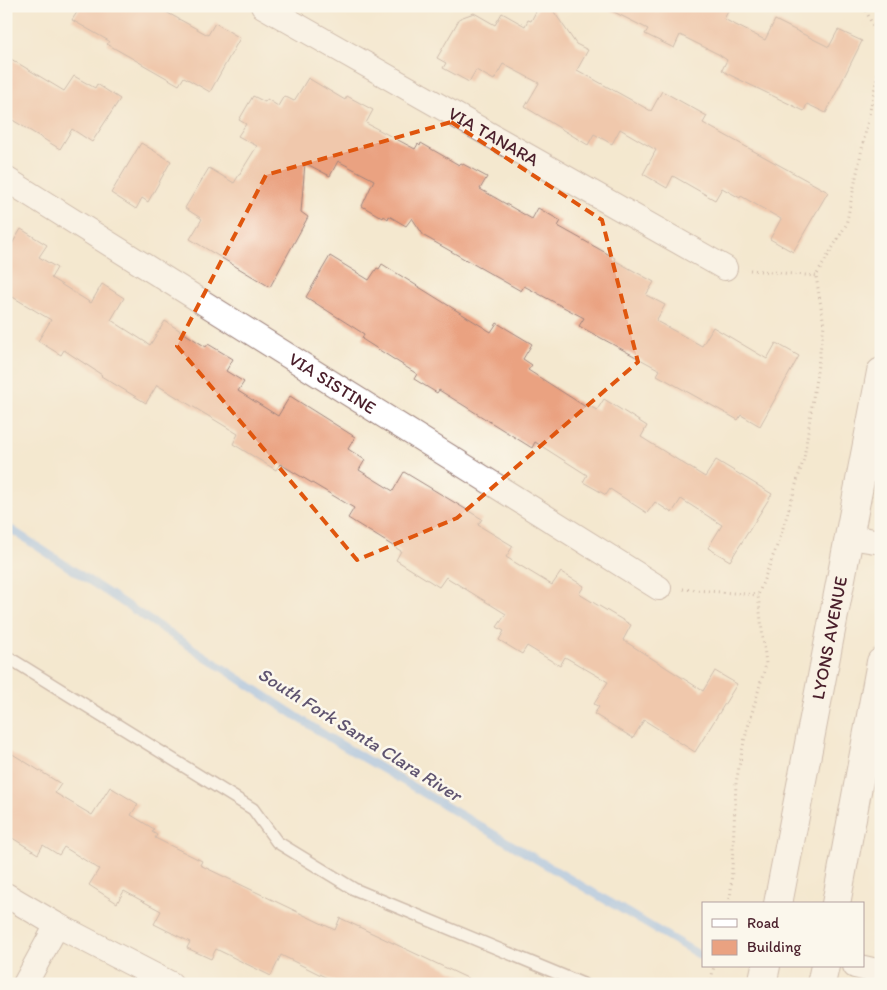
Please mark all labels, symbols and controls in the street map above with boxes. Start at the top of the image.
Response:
street label: VIA TANARA [444,102,543,171]
street label: VIA SISTINE [285,348,380,419]
street label: LYONS AVENUE [807,574,852,701]
water label: South Fork Santa Clara River [254,662,468,808]
legend [702,902,864,968]
text: Road [747,914,780,932]
text: Building [747,938,801,956]

